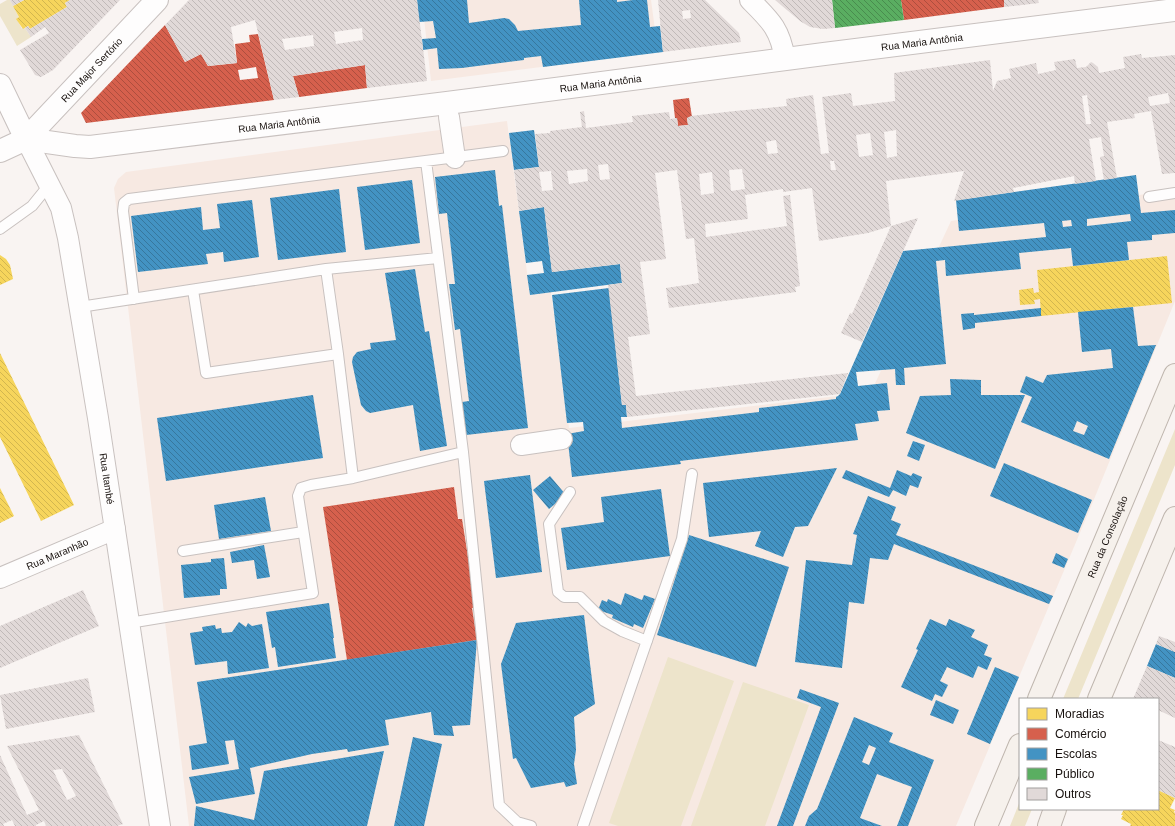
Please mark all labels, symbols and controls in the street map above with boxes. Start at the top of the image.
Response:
street label: Rua Maria Antônia [880,32,964,53]
street label: Rua Major Sertório [59,35,125,104]
street label: Rua Maria Antônia [559,73,643,94]
street label: Rua Maria Antônia [238,114,321,135]
street label: Rua Itambé [97,452,116,506]
street label: Rua da Consolação [1086,494,1130,580]
street label: Rua Maranhão [25,536,90,572]
legend [1019,698,1159,810]
text: Moradias [1055,707,1104,721]
text: Comércio [1055,727,1107,741]
text: Escolas [1055,747,1097,761]
text: Público [1055,767,1095,781]
text: Outros [1055,787,1091,801]

